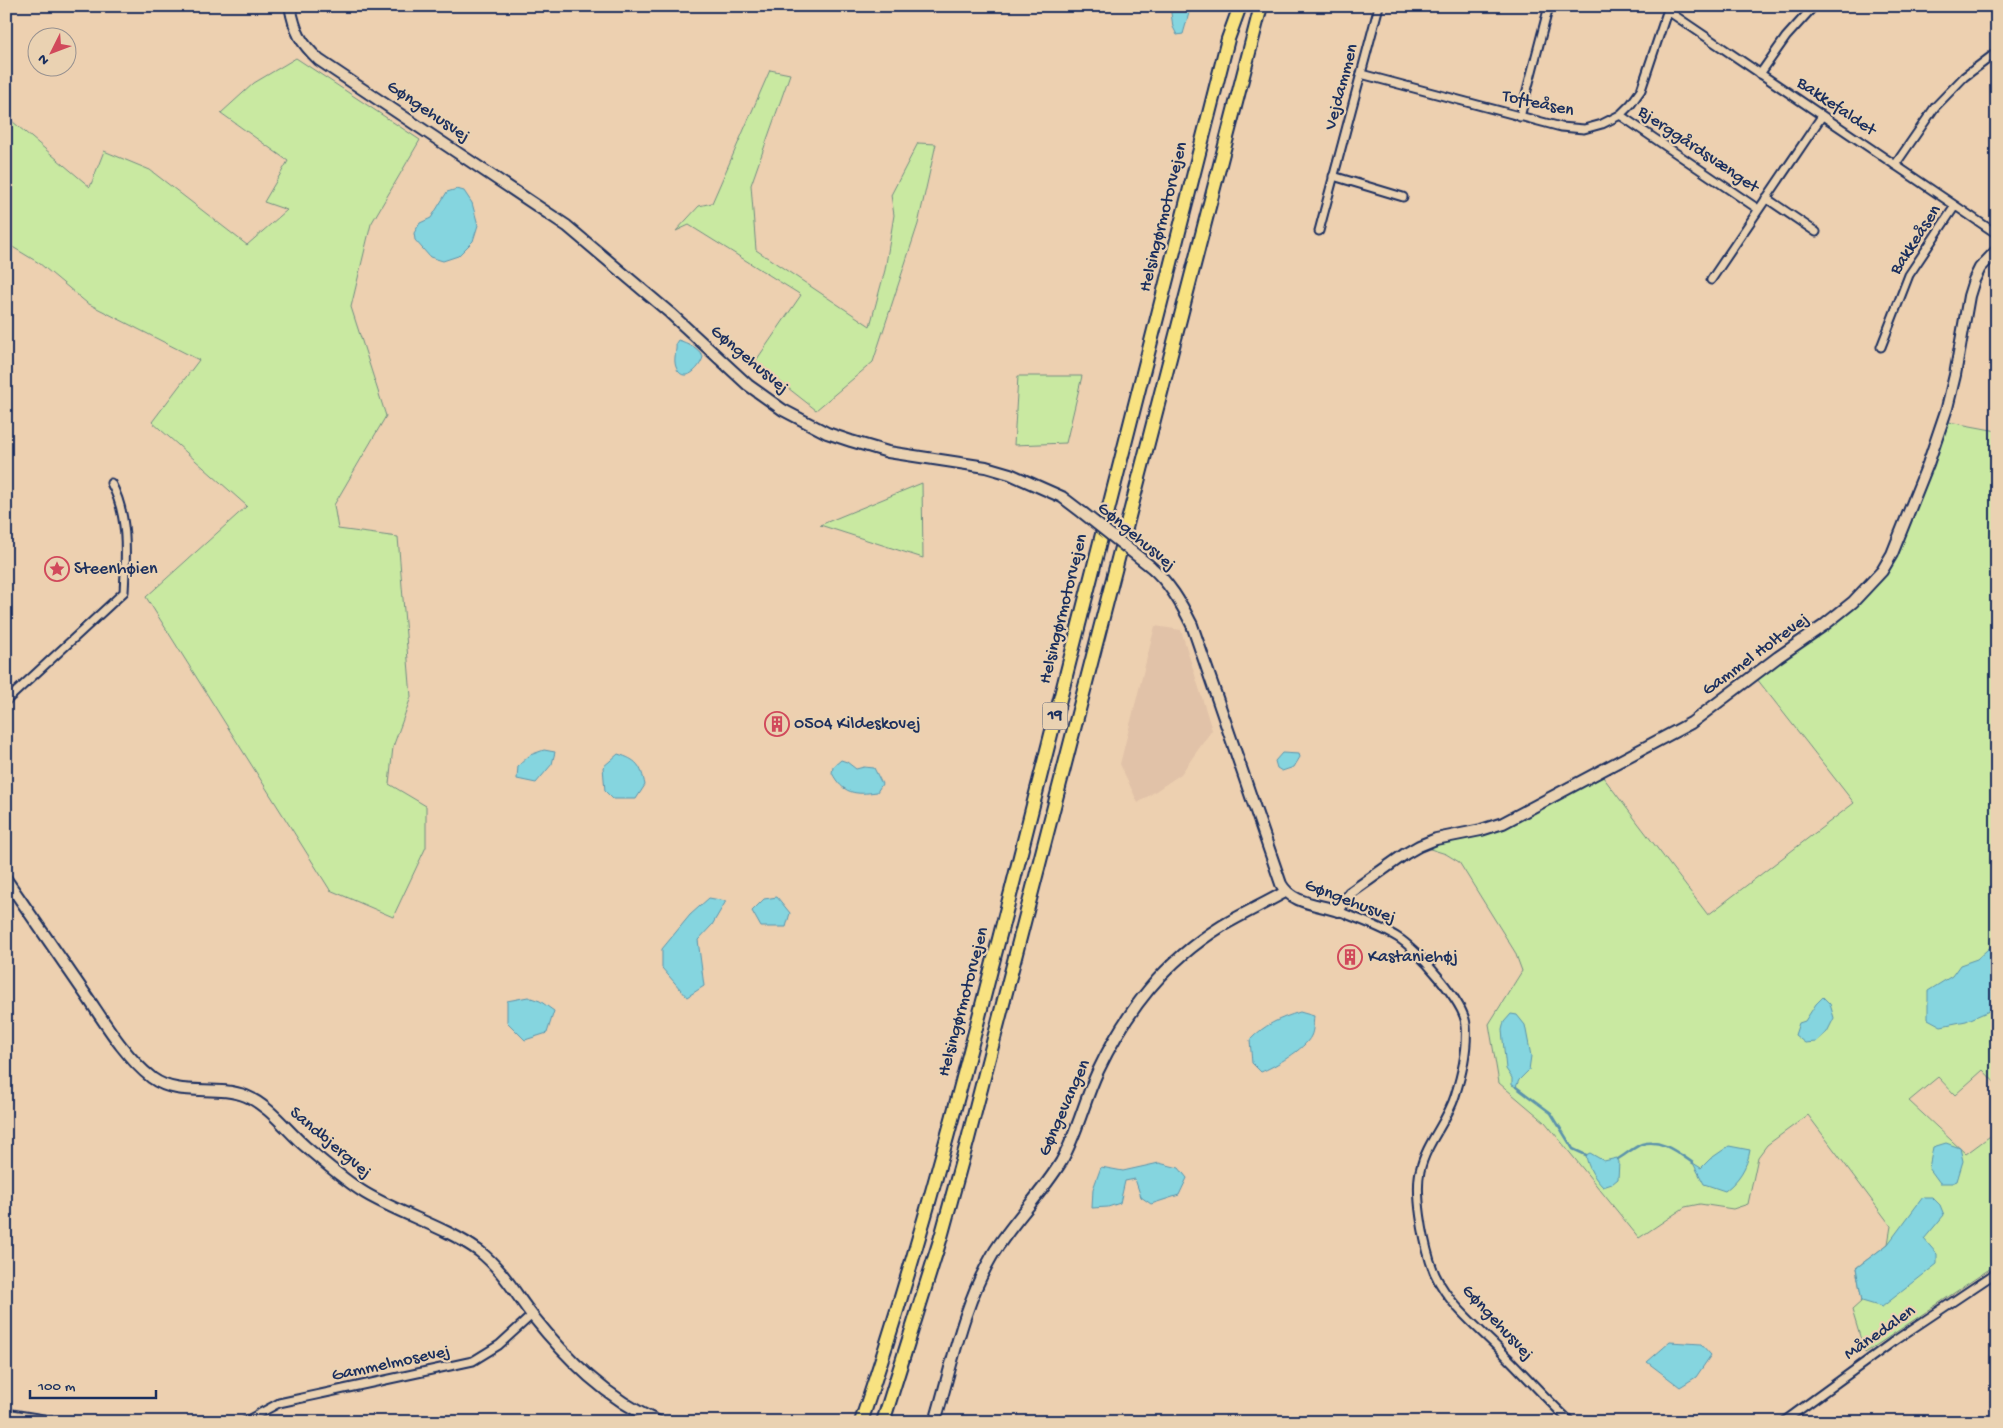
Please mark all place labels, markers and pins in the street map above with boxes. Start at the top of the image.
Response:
place icon: Steenhøien [44,556,70,582]
place label: Steenhøien [74,559,158,580]
building icon: 0504 Kildeskovej [764,711,790,737]
place label: 0504 Kildeskovej [794,714,921,735]
building icon: Kastaniehøj [1337,944,1363,970]
place label: Kastaniehøj [1368,947,1458,968]

